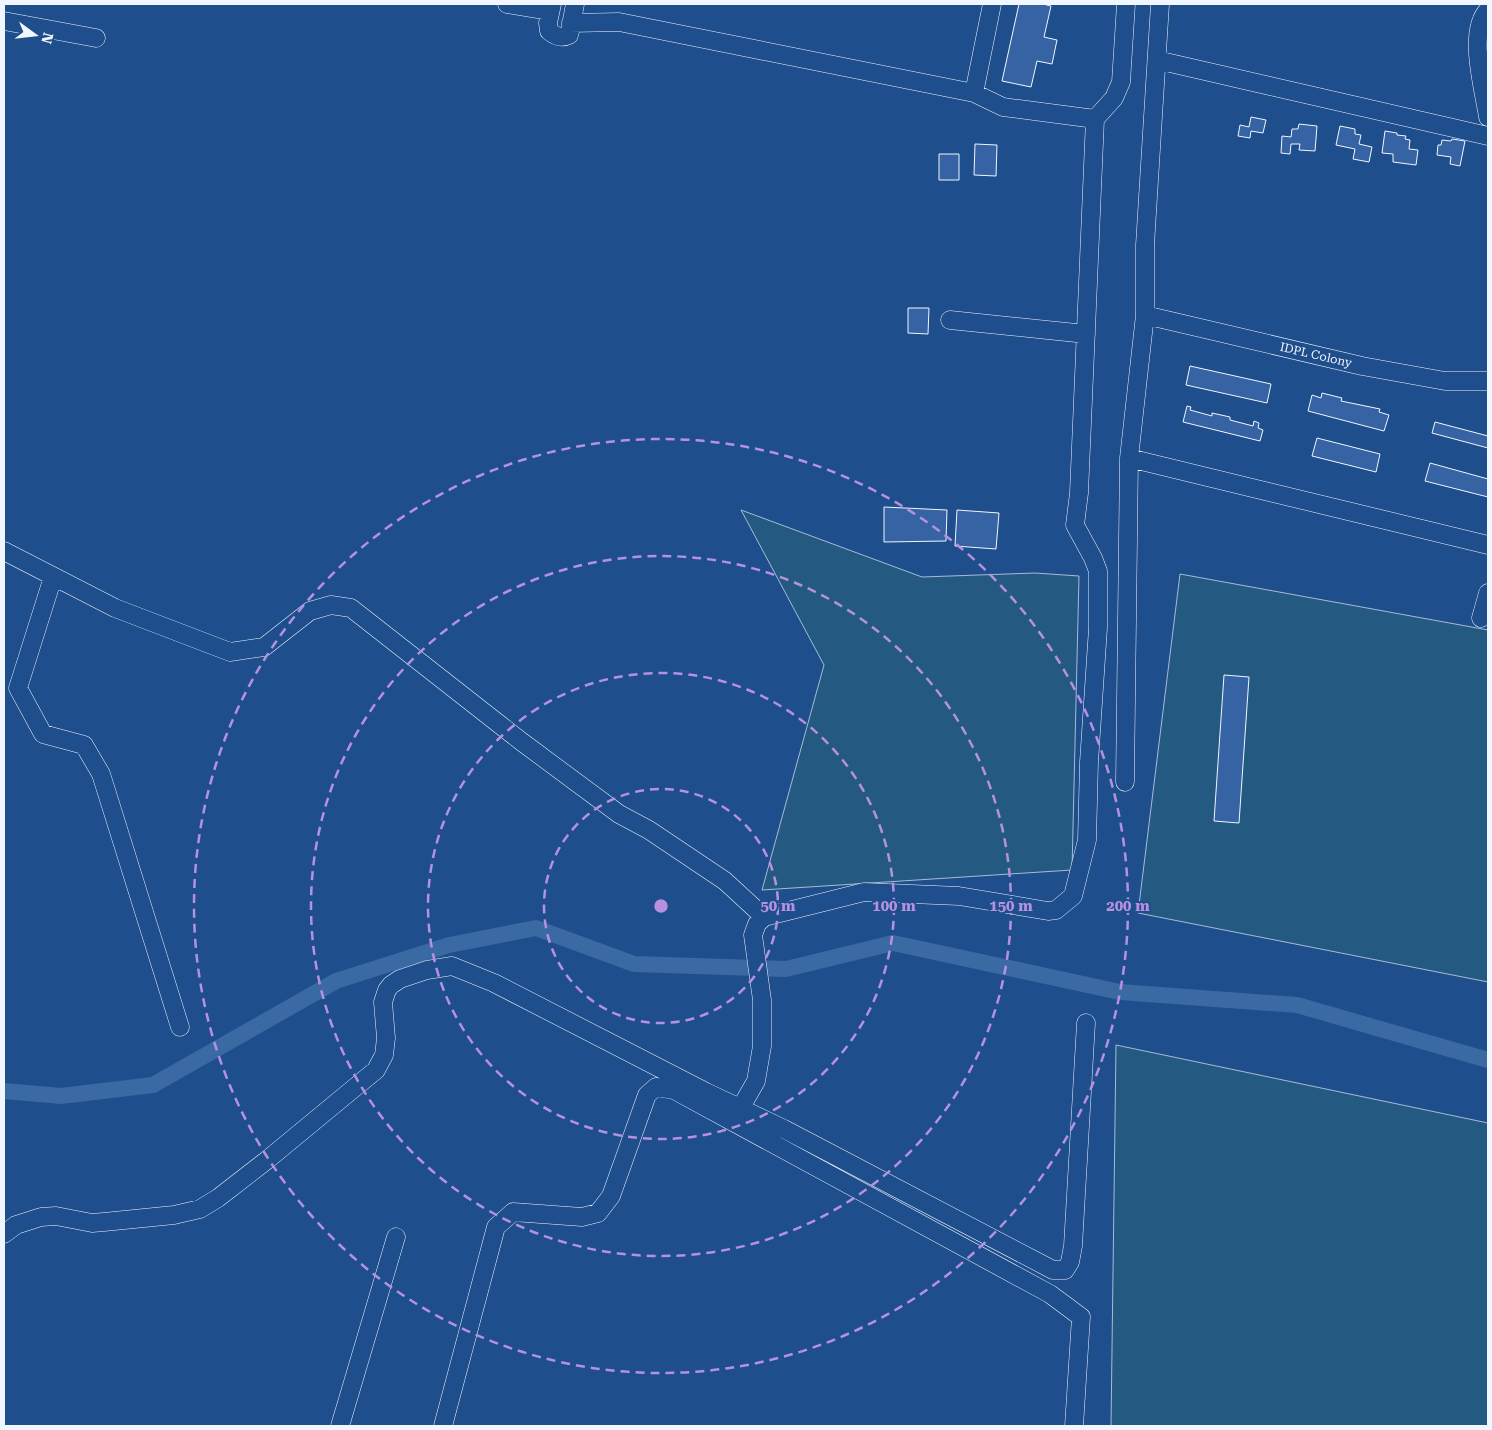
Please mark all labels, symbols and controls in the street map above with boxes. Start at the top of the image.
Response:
north arrow [10,10,60,60]
text: N [38,31,57,46]
street label: IDPL Colony [1279,340,1354,370]
centre of rings [652,897,670,915]
text: 50 m [760,897,796,915]
text: 100 m [872,897,916,915]
text: 150 m [989,897,1033,915]
text: 200 m [1106,897,1150,915]

